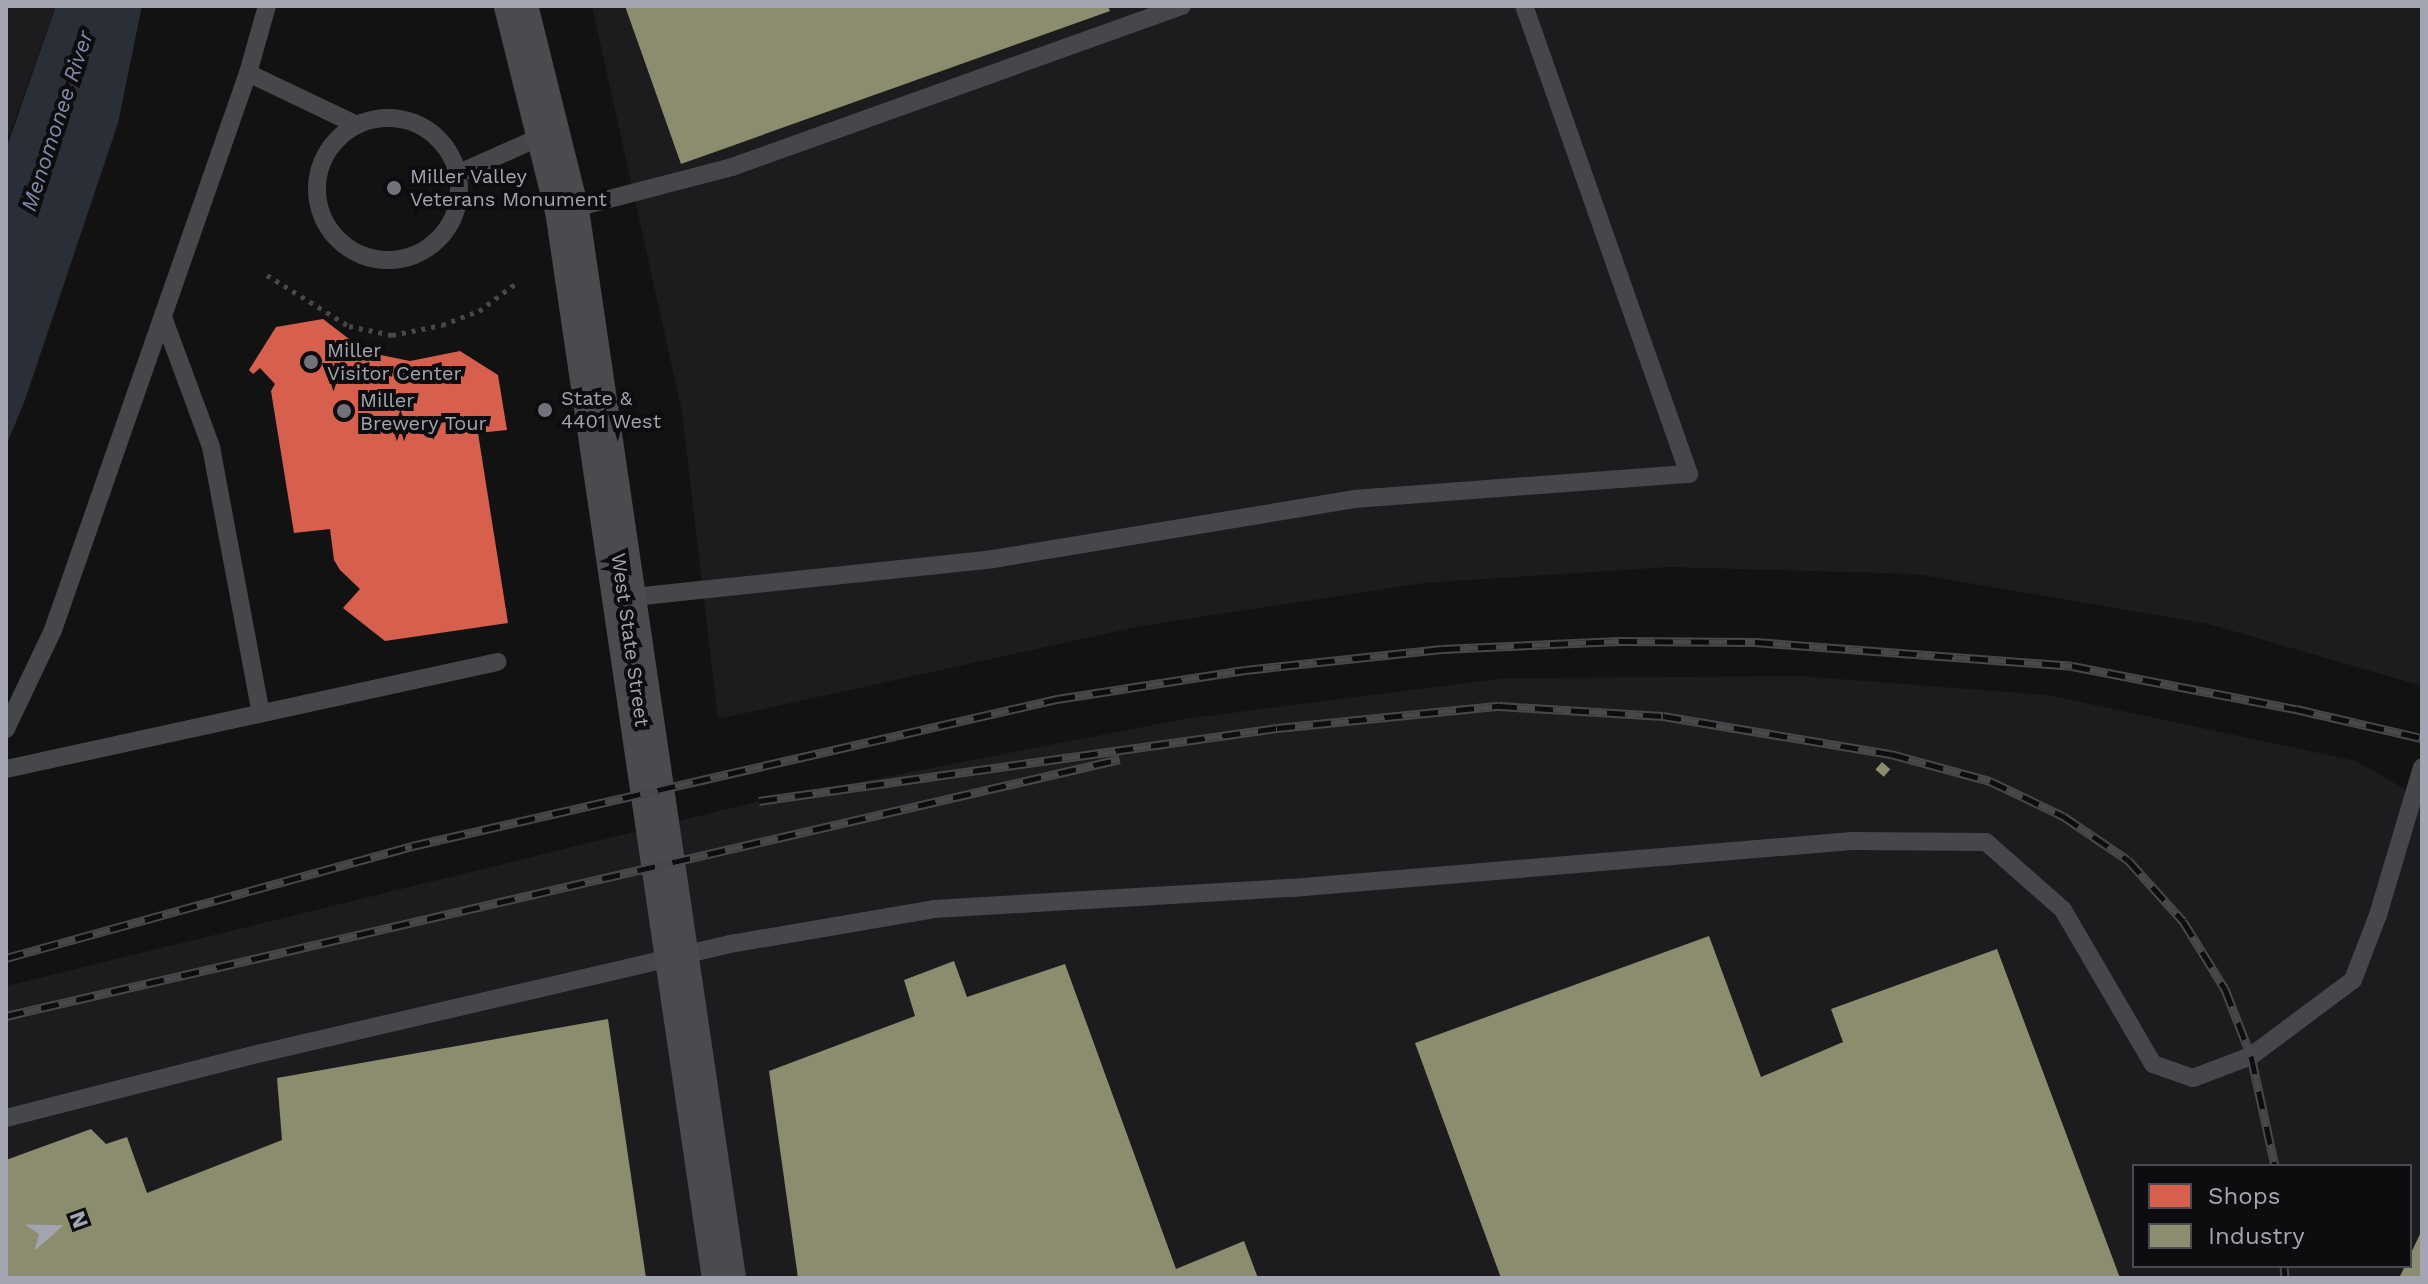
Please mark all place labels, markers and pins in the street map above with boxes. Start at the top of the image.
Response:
place label: Miller Valley Veterans Monument [410,164,607,211]
marker: Miller Valley Veterans Monument [385,179,403,197]
place label: Miller Visitor Center [327,338,462,385]
marker: Miller Visitor Center [302,353,320,371]
place label: State & 4401 West [561,386,661,433]
place label: Miller Brewery Tour [360,388,488,435]
marker: State & 4401 West [536,401,554,419]
marker: Miller Brewery Tour [335,402,353,420]

